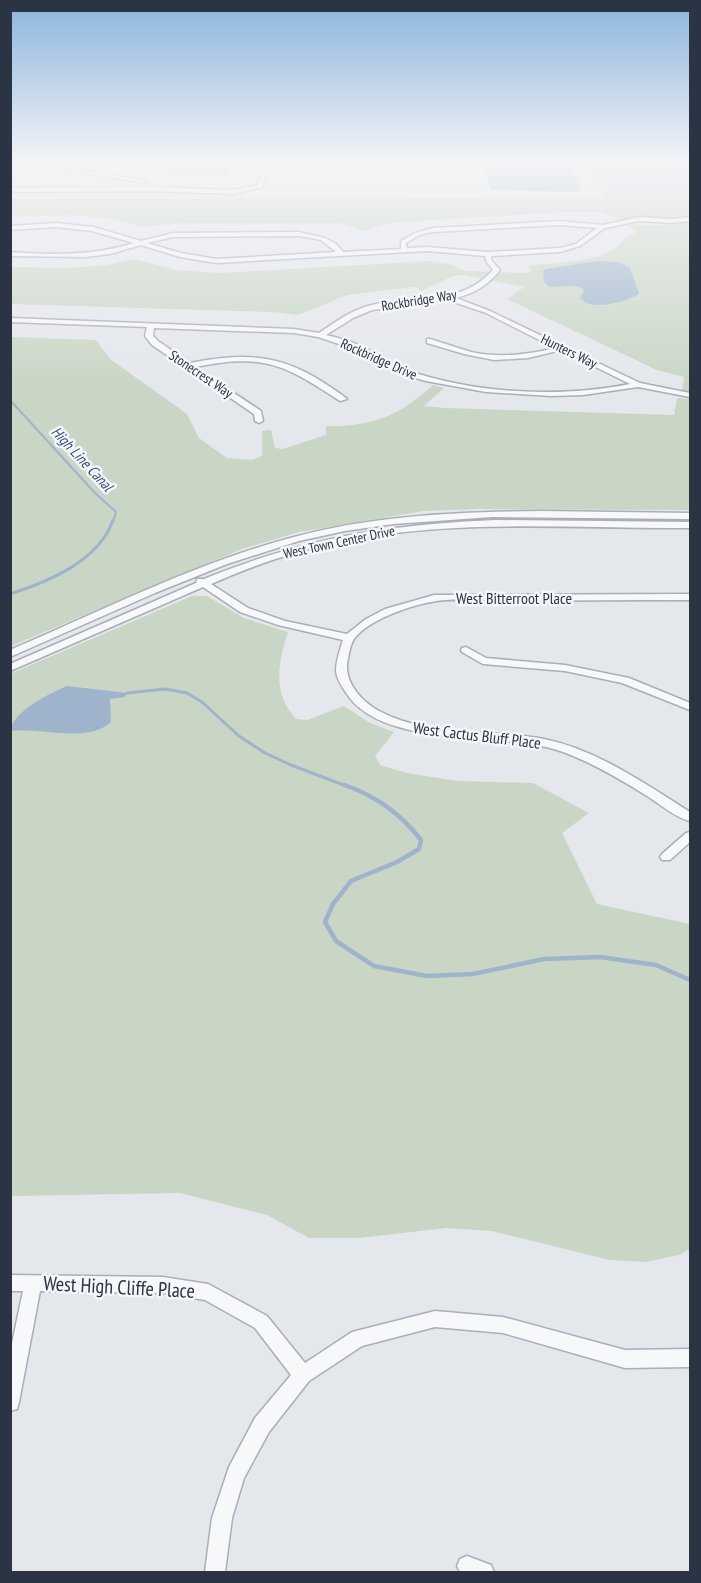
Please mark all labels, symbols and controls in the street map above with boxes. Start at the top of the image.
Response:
street label: Rockbridge Way [380,285,459,315]
street label: Hunters Way [538,330,601,373]
street label: Rockbridge Drive [338,334,420,384]
street label: Stonecrest Way [166,346,237,402]
water label: High Line Canal [48,422,118,496]
street label: West Town Center Drive [282,521,397,563]
street label: West Bitterroot Place [456,588,572,608]
street label: West Cactus Bluff Place [412,717,542,753]
street label: West High Cliffe Place [43,1270,195,1304]

